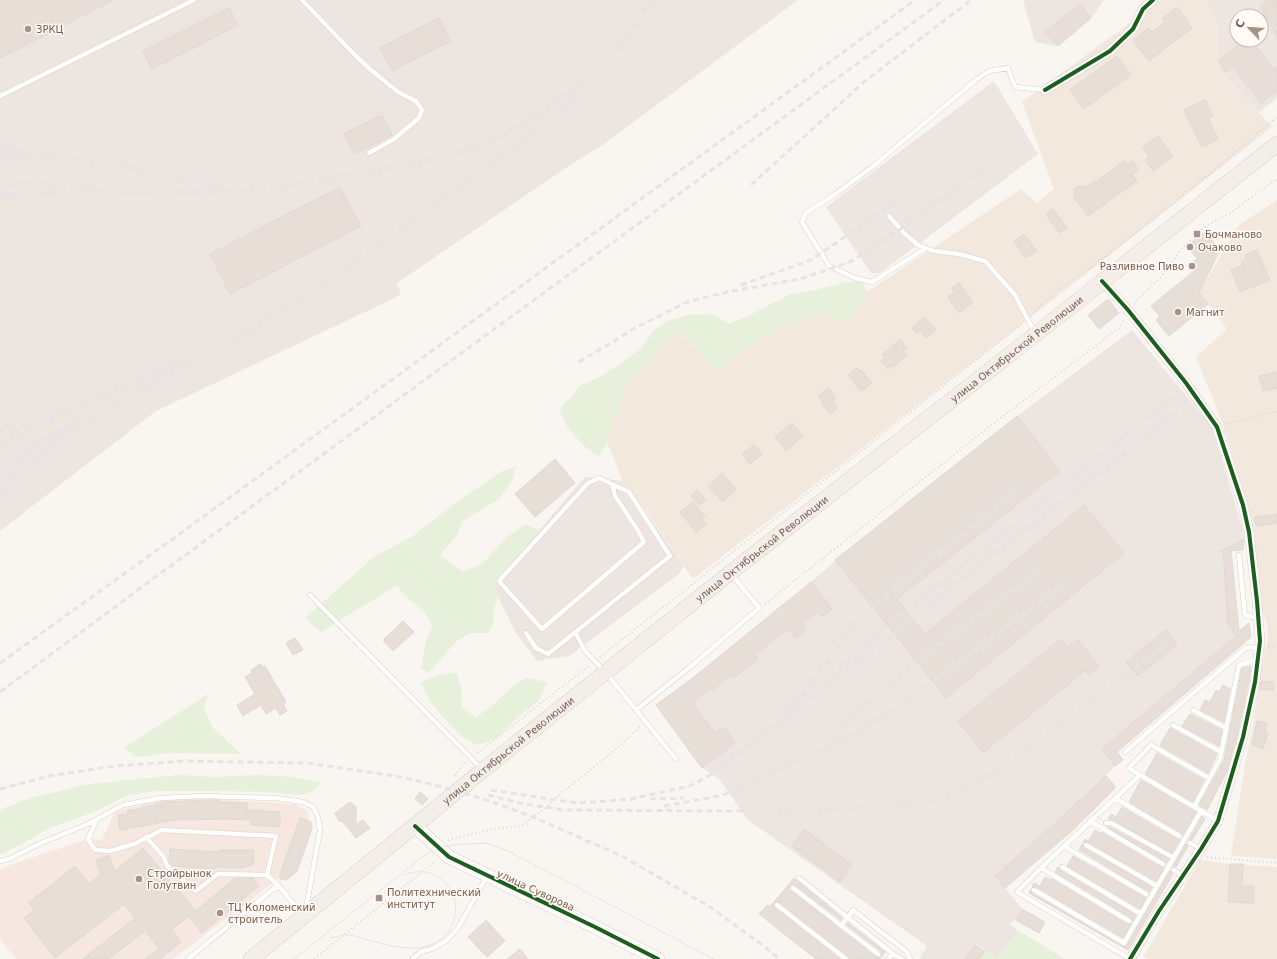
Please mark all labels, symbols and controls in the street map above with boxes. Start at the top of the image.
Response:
north arrow [1229,8,1269,48]
text: С [1233,18,1248,30]
marker: ЗРКЦ [23,24,33,34]
place label: ЗРКЦ [36,24,64,35]
marker: Бочманово [1192,229,1202,239]
place label: Бочманово [1205,229,1262,240]
marker: Очаково [1185,242,1195,252]
place label: Очаково [1198,242,1242,253]
place label: Разливное Пиво [1100,261,1184,272]
marker: Разливное Пиво [1187,261,1197,271]
street label: улица Октябрьской Революции [948,294,1085,405]
marker: Магнит [1173,307,1183,317]
place label: Магнит [1186,307,1225,318]
street label: улица Октябрьской Революции [693,494,830,604]
street label: улица Октябрьской Революции [440,695,576,807]
place label: Стройрынок Голутвин [147,868,212,891]
street label: улица Суворова [495,868,576,913]
marker: Стройрынок Голутвин [134,874,144,884]
place label: Политехнический институт [387,887,481,910]
marker: Политехнический институт [374,893,384,903]
place label: ТЦ Коломенский строитель [227,902,316,925]
marker: ТЦ Коломенский строитель [215,908,225,918]

